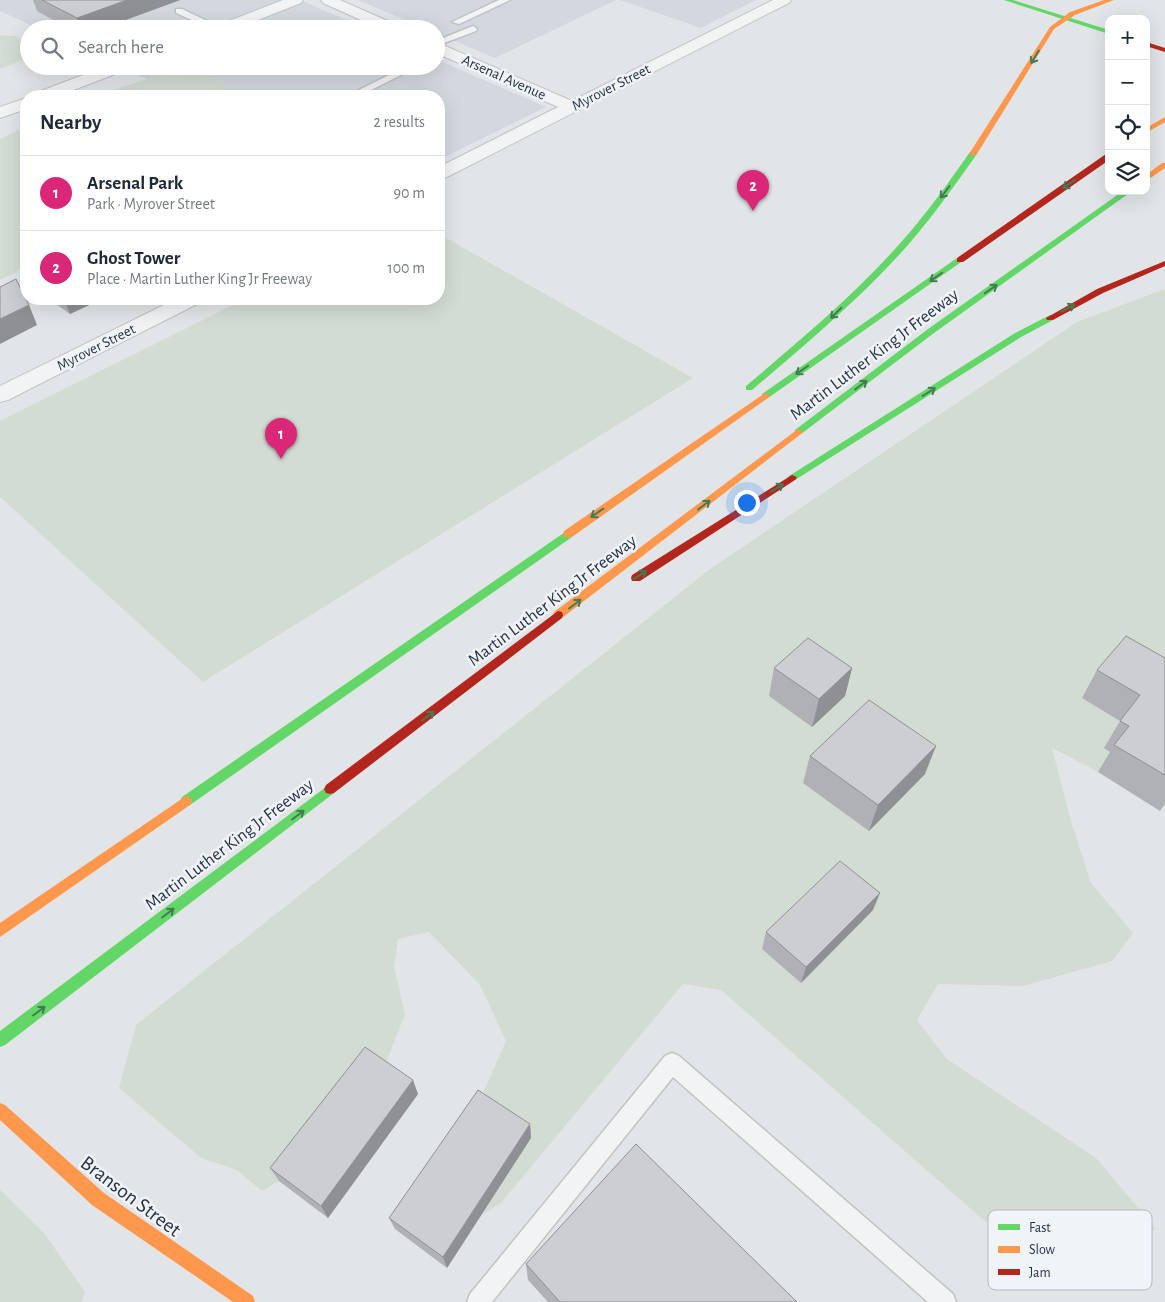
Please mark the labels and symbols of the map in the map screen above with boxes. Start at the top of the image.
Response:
one-way arrow [1030,50,1040,64]
street label: Arsenal Avenue [459,52,548,103]
street label: Myrover Street [570,61,653,114]
pin: 2 [737,170,769,211]
one-way arrow [1062,179,1076,189]
one-way arrow [940,185,950,199]
one-way arrow [929,272,943,282]
one-way arrow [984,284,998,294]
street label: Martin Luther King Jr Freeway [787,286,962,424]
one-way arrow [1060,303,1075,312]
one-way arrow [830,307,842,319]
street label: Myrover Street [55,321,138,374]
one-way arrow [796,365,810,375]
one-way arrow [854,380,867,391]
one-way arrow [922,386,936,396]
pin: 1 [265,418,297,459]
one-way arrow [770,483,784,493]
your location [734,490,760,516]
one-way arrow [697,500,710,511]
one-way arrow [591,508,605,518]
street label: Martin Luther King Jr Freeway [465,532,640,670]
one-way arrow [633,570,647,580]
one-way arrow [568,599,582,609]
one-way arrow [421,711,434,722]
street label: Martin Luther King Jr Freeway [142,776,317,914]
one-way arrow [291,809,304,820]
one-way arrow [161,907,174,918]
one-way arrow [32,1005,45,1016]
street label: Branson Street [77,1152,185,1241]
legend [988,1210,1152,1290]
text: Fast [1029,1221,1051,1235]
text: Slow [1029,1243,1056,1257]
text: Jam [1029,1266,1051,1280]

